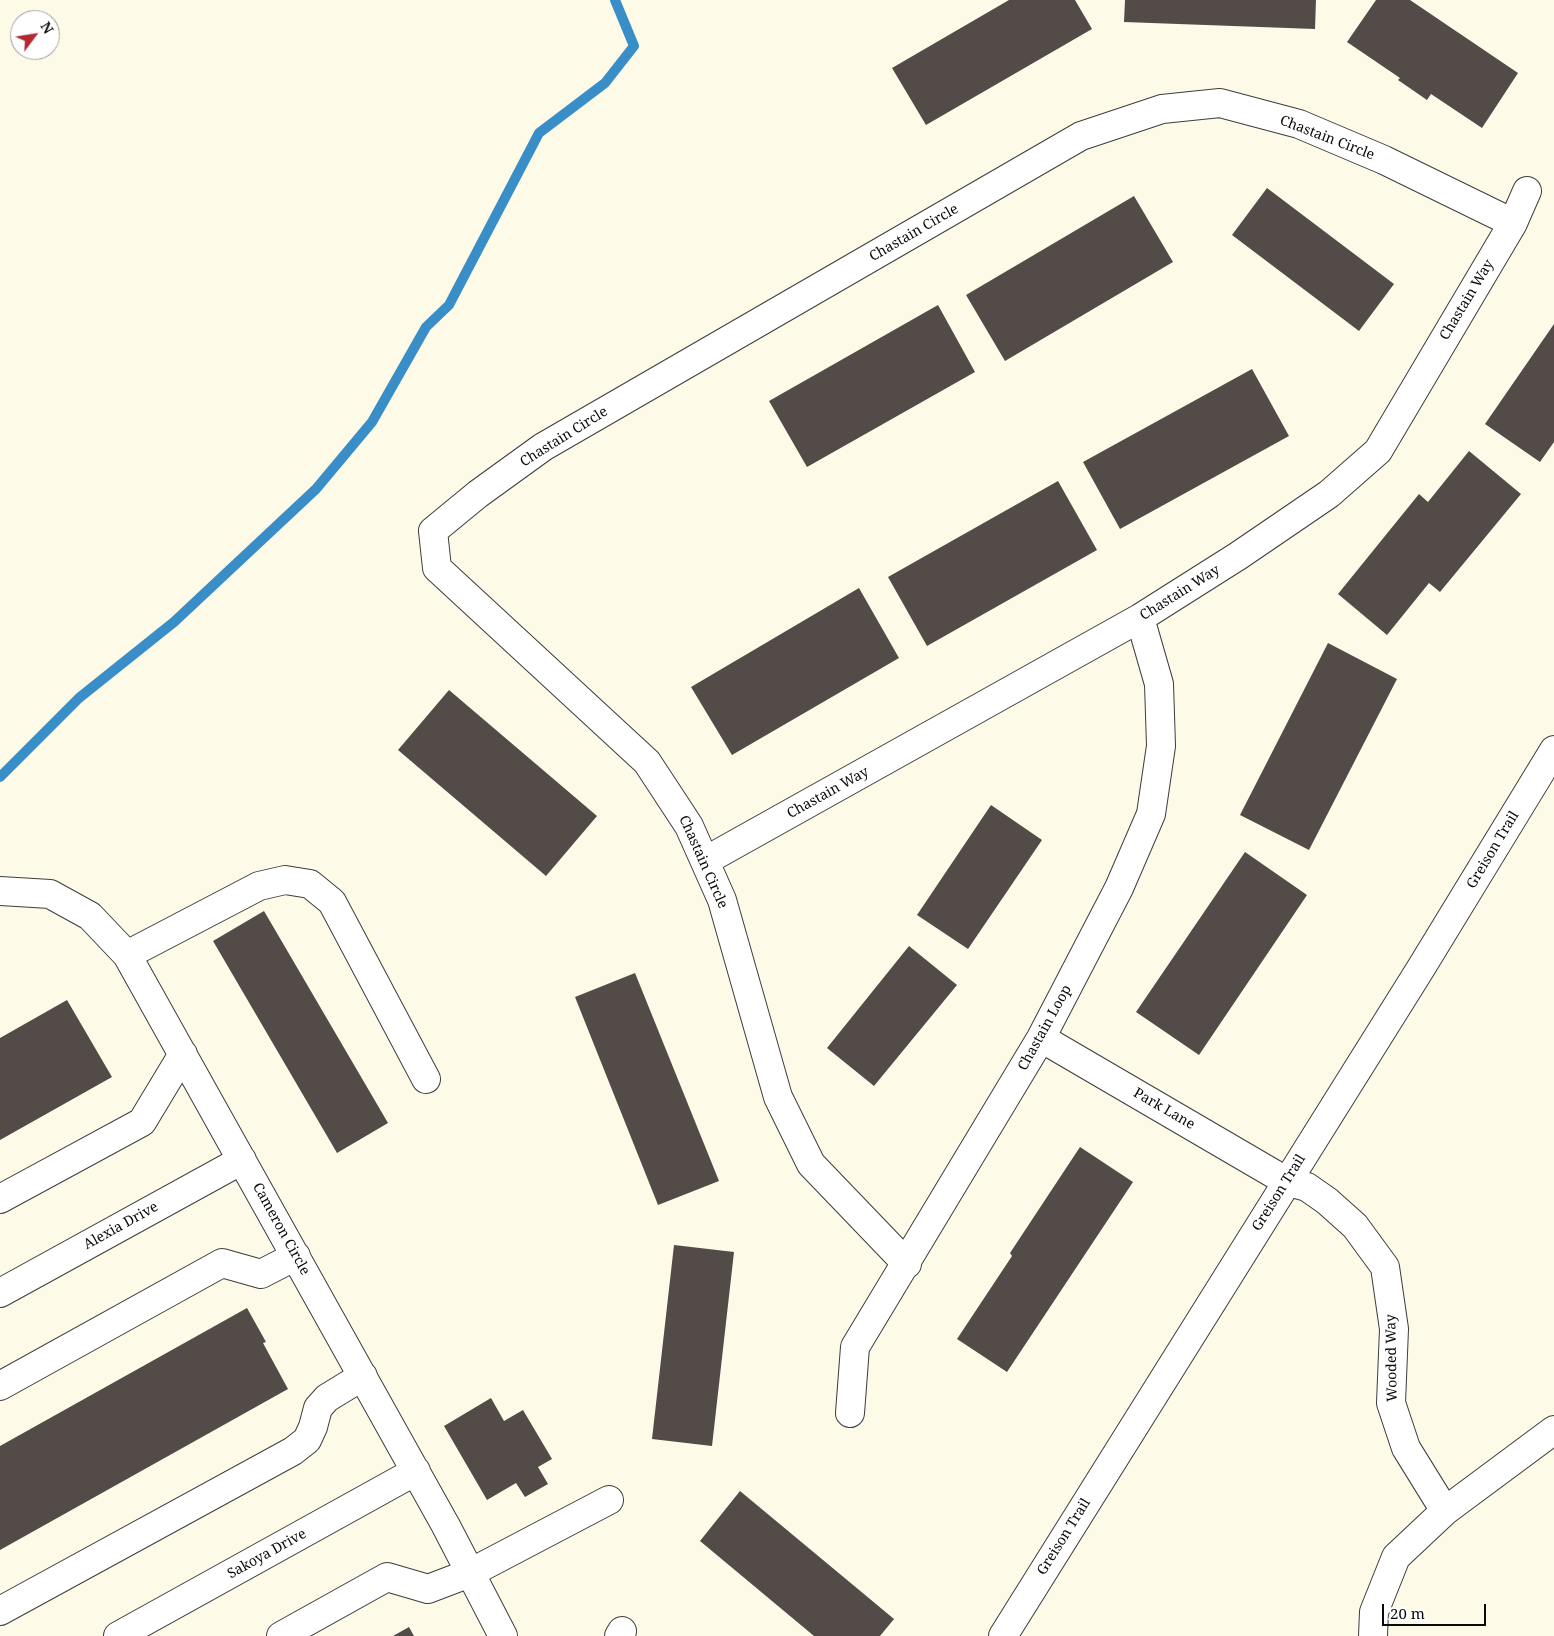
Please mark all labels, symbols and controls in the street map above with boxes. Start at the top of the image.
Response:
north arrow [10,10,60,60]
text: N [36,18,58,37]
street label: Chastain Circle [1277,112,1377,164]
street label: Chastain Circle [866,201,962,265]
street label: Chastain Way [1436,257,1498,343]
street label: Chastain Circle [517,403,611,471]
street label: Chastain Way [1137,562,1223,624]
street label: Chastain Way [784,764,872,822]
street label: Greison Trail [1463,808,1523,892]
street label: Chastain Circle [675,813,731,911]
street label: Chastain Loop [1015,982,1075,1074]
street label: Park Lane [1130,1085,1198,1133]
street label: Greison Trail [1249,1152,1309,1234]
street label: Cameron Circle [249,1180,313,1278]
street label: Alexia Drive [81,1199,161,1253]
street label: Wooded Way [1383,1314,1401,1402]
street label: Greison Trail [1034,1496,1094,1578]
street label: Sakoya Drive [225,1525,309,1583]
scale bar [1384,1594,1488,1626]
text: 20 m [1390,1603,1425,1623]

